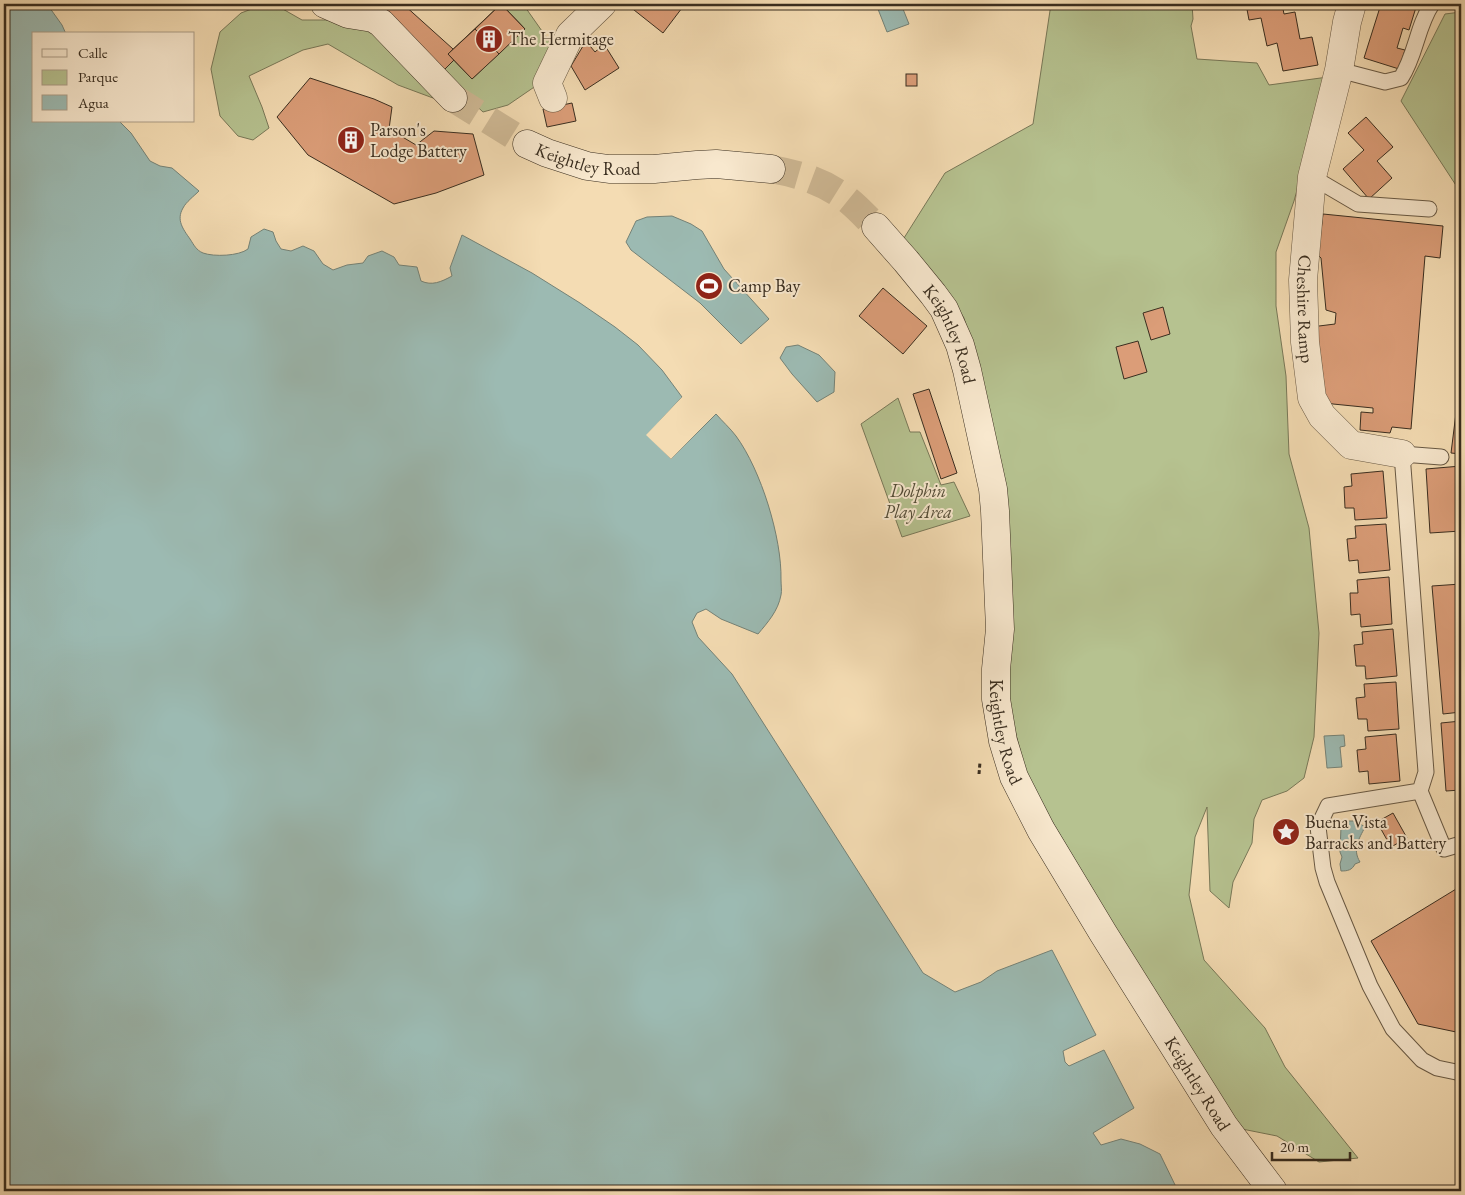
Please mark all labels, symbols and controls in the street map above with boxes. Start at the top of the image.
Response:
building icon: The Hermitage [474,24,504,54]
place label: The Hermitage [508,27,614,50]
legend [32,32,195,122]
text: Calle [78,43,108,62]
text: Parque [78,67,118,86]
text: Agua [77,93,109,112]
place label: Parson's Lodge Battery [370,118,467,162]
building icon: Parson's Lodge Battery [336,125,366,155]
street label: Keightley Road [532,137,641,180]
street label: Cheshire Ramp [1292,254,1320,364]
sports icon: Camp Bay [694,271,724,301]
place label: Camp Bay [728,274,800,297]
street label: Keightley Road [918,279,982,386]
park label: Dolphin Play Area [884,479,952,524]
street label: Keightley Road [985,679,1028,789]
place label: Buena Vista Barracks and Battery [1305,810,1447,854]
place icon: Buena Vista Barracks and Battery [1271,817,1301,847]
street label: Keightley Road [1160,1032,1237,1136]
scale bar [1272,1130,1350,1162]
text: 20 m [1280,1137,1309,1156]

